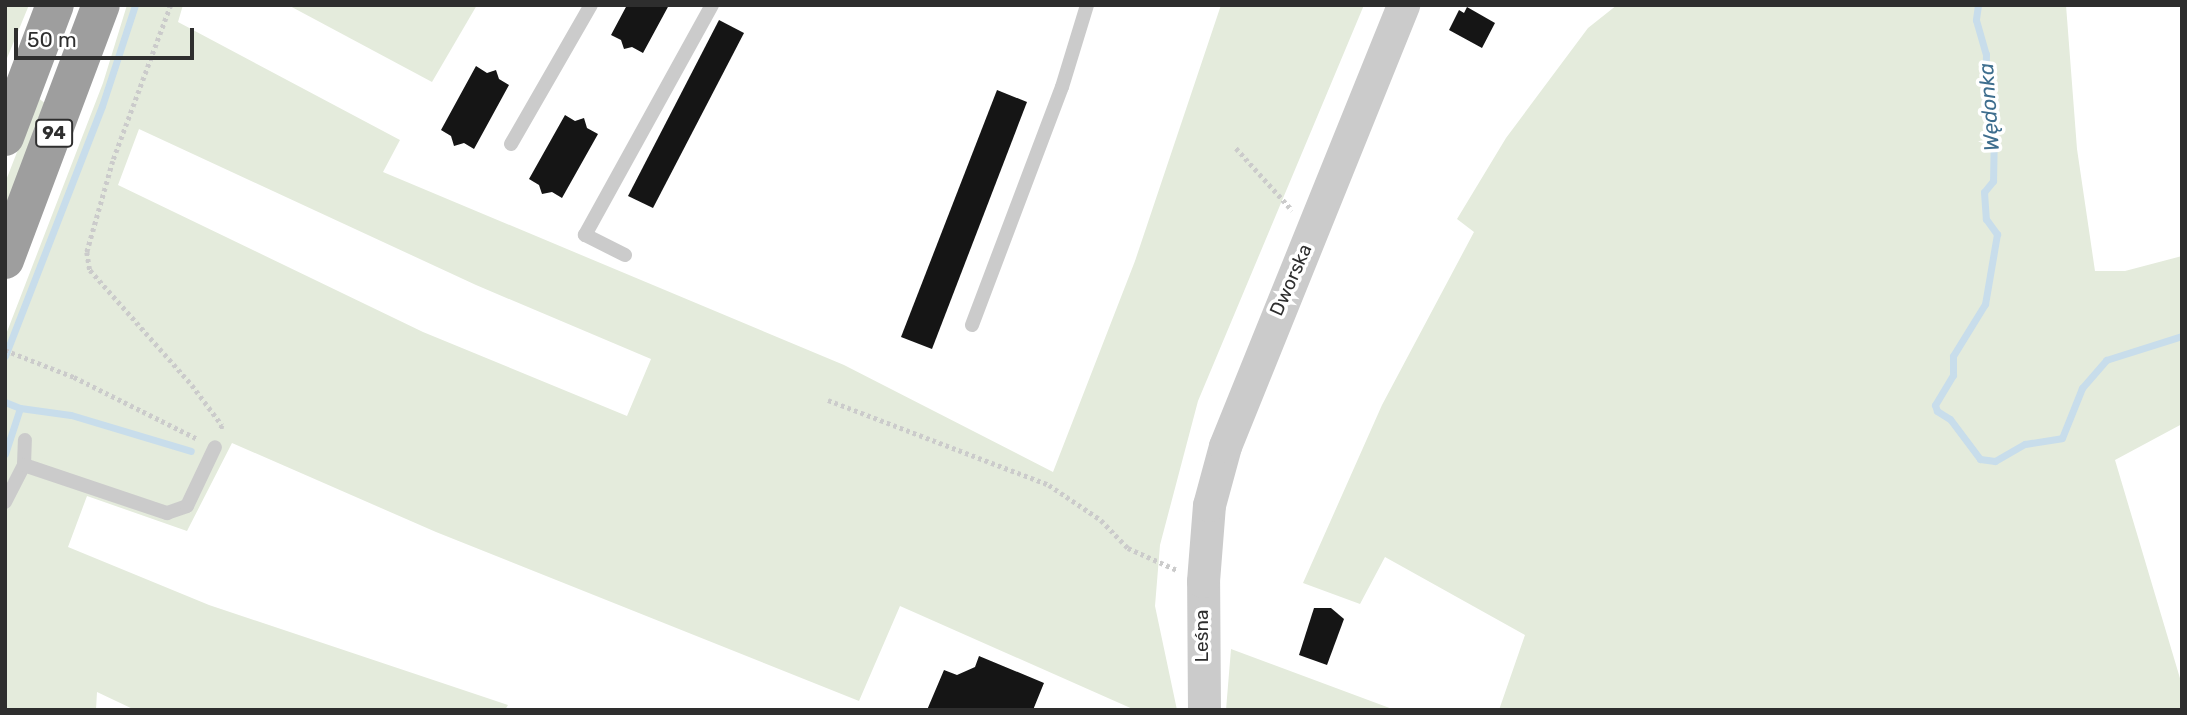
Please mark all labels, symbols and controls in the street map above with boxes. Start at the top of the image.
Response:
scale bar [18,14,198,58]
text: 50 m [27,27,77,52]
water label: Wędonka [1973,62,2005,152]
road number: 94 [35,118,73,148]
street label: Dworska [1265,241,1317,319]
street label: Leśna [1191,610,1213,662]

